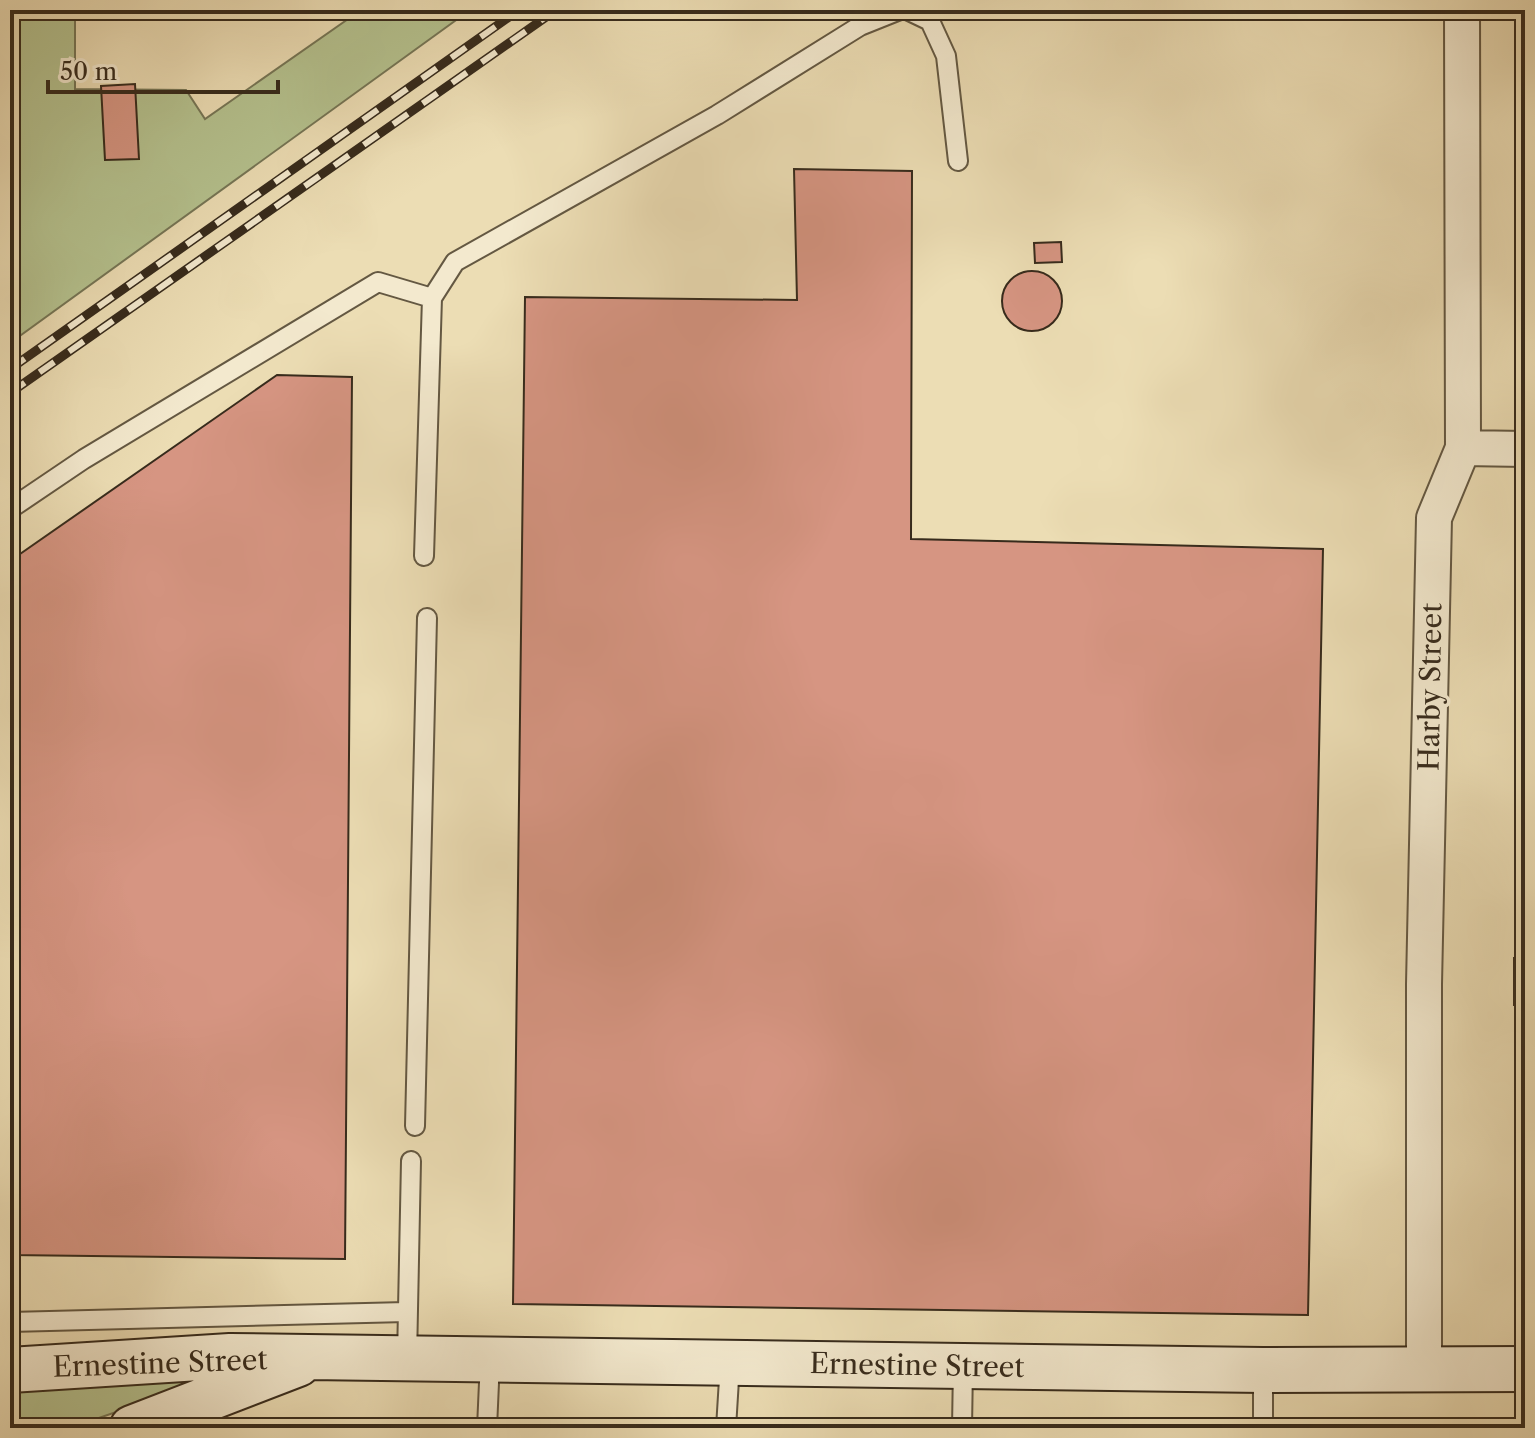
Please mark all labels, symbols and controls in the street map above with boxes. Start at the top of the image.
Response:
scale bar [48,44,278,94]
text: 50 m [60,57,117,86]
street label: Harby Street [1412,603,1448,771]
street label: Ernestine Street [52,1342,268,1384]
street label: Ernestine Street [809,1346,1025,1384]

